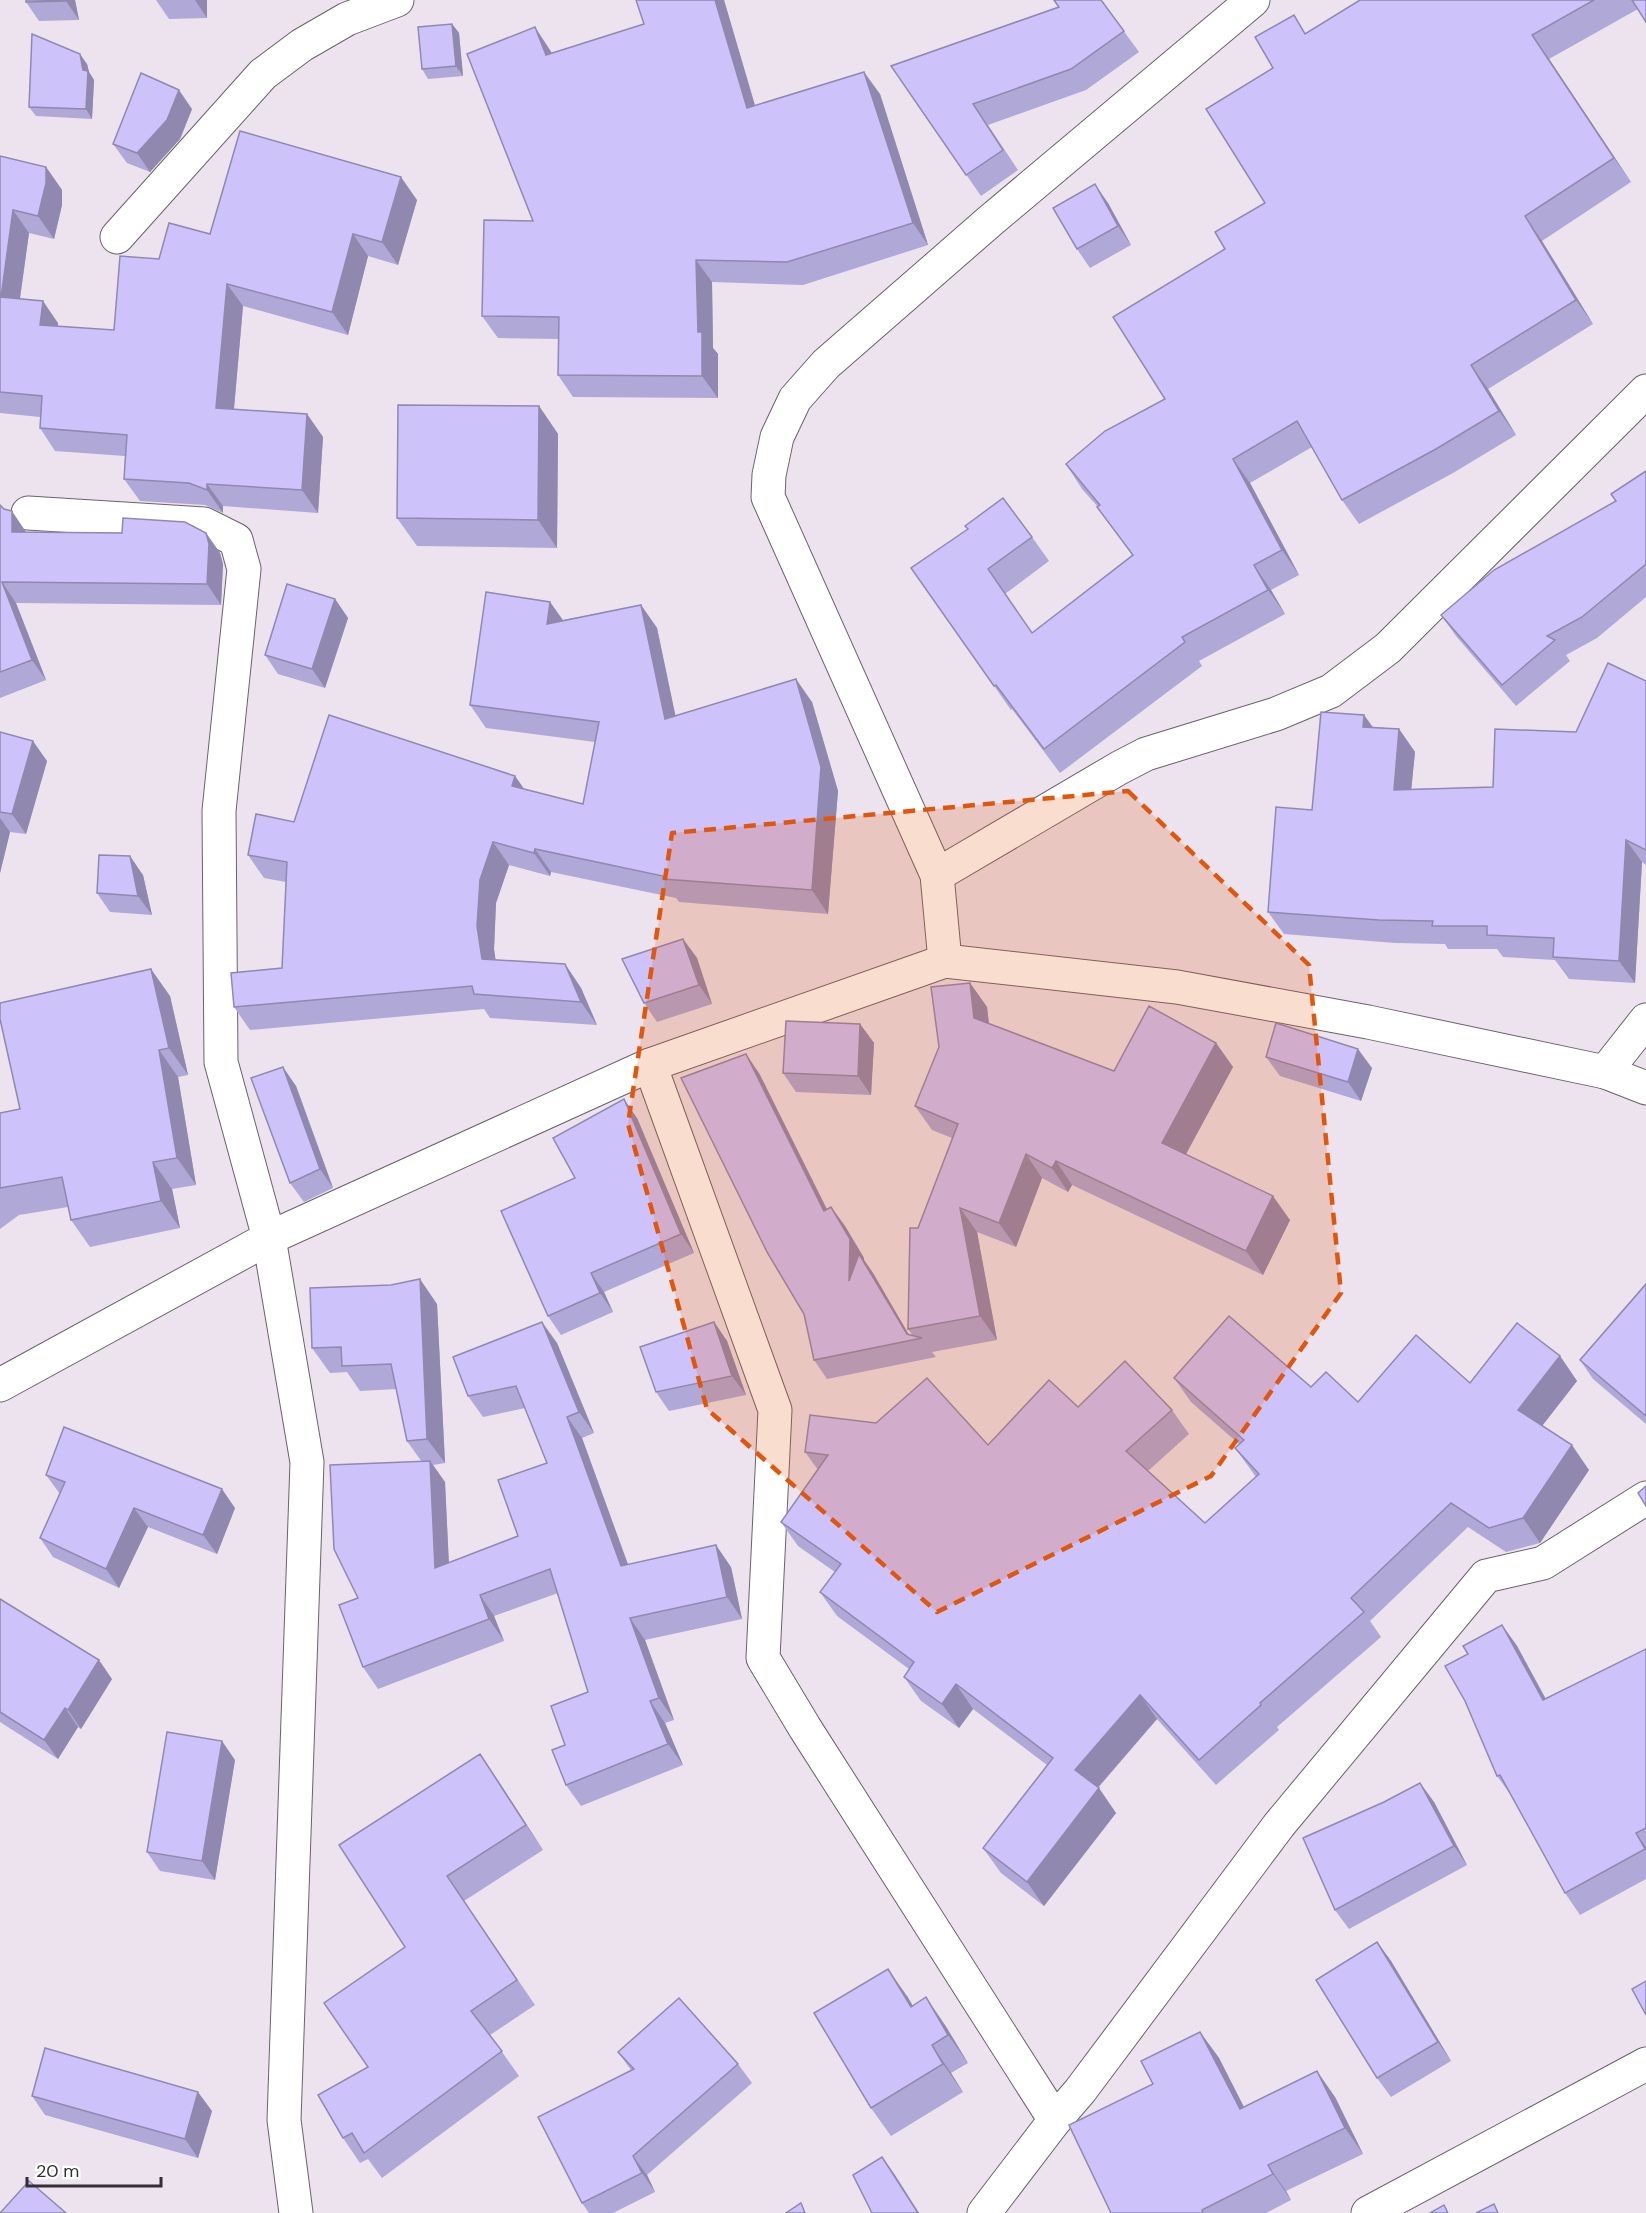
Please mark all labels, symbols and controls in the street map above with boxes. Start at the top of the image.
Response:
scale bar [27,2150,160,2188]
text: 20 m [36,2159,79,2183]

